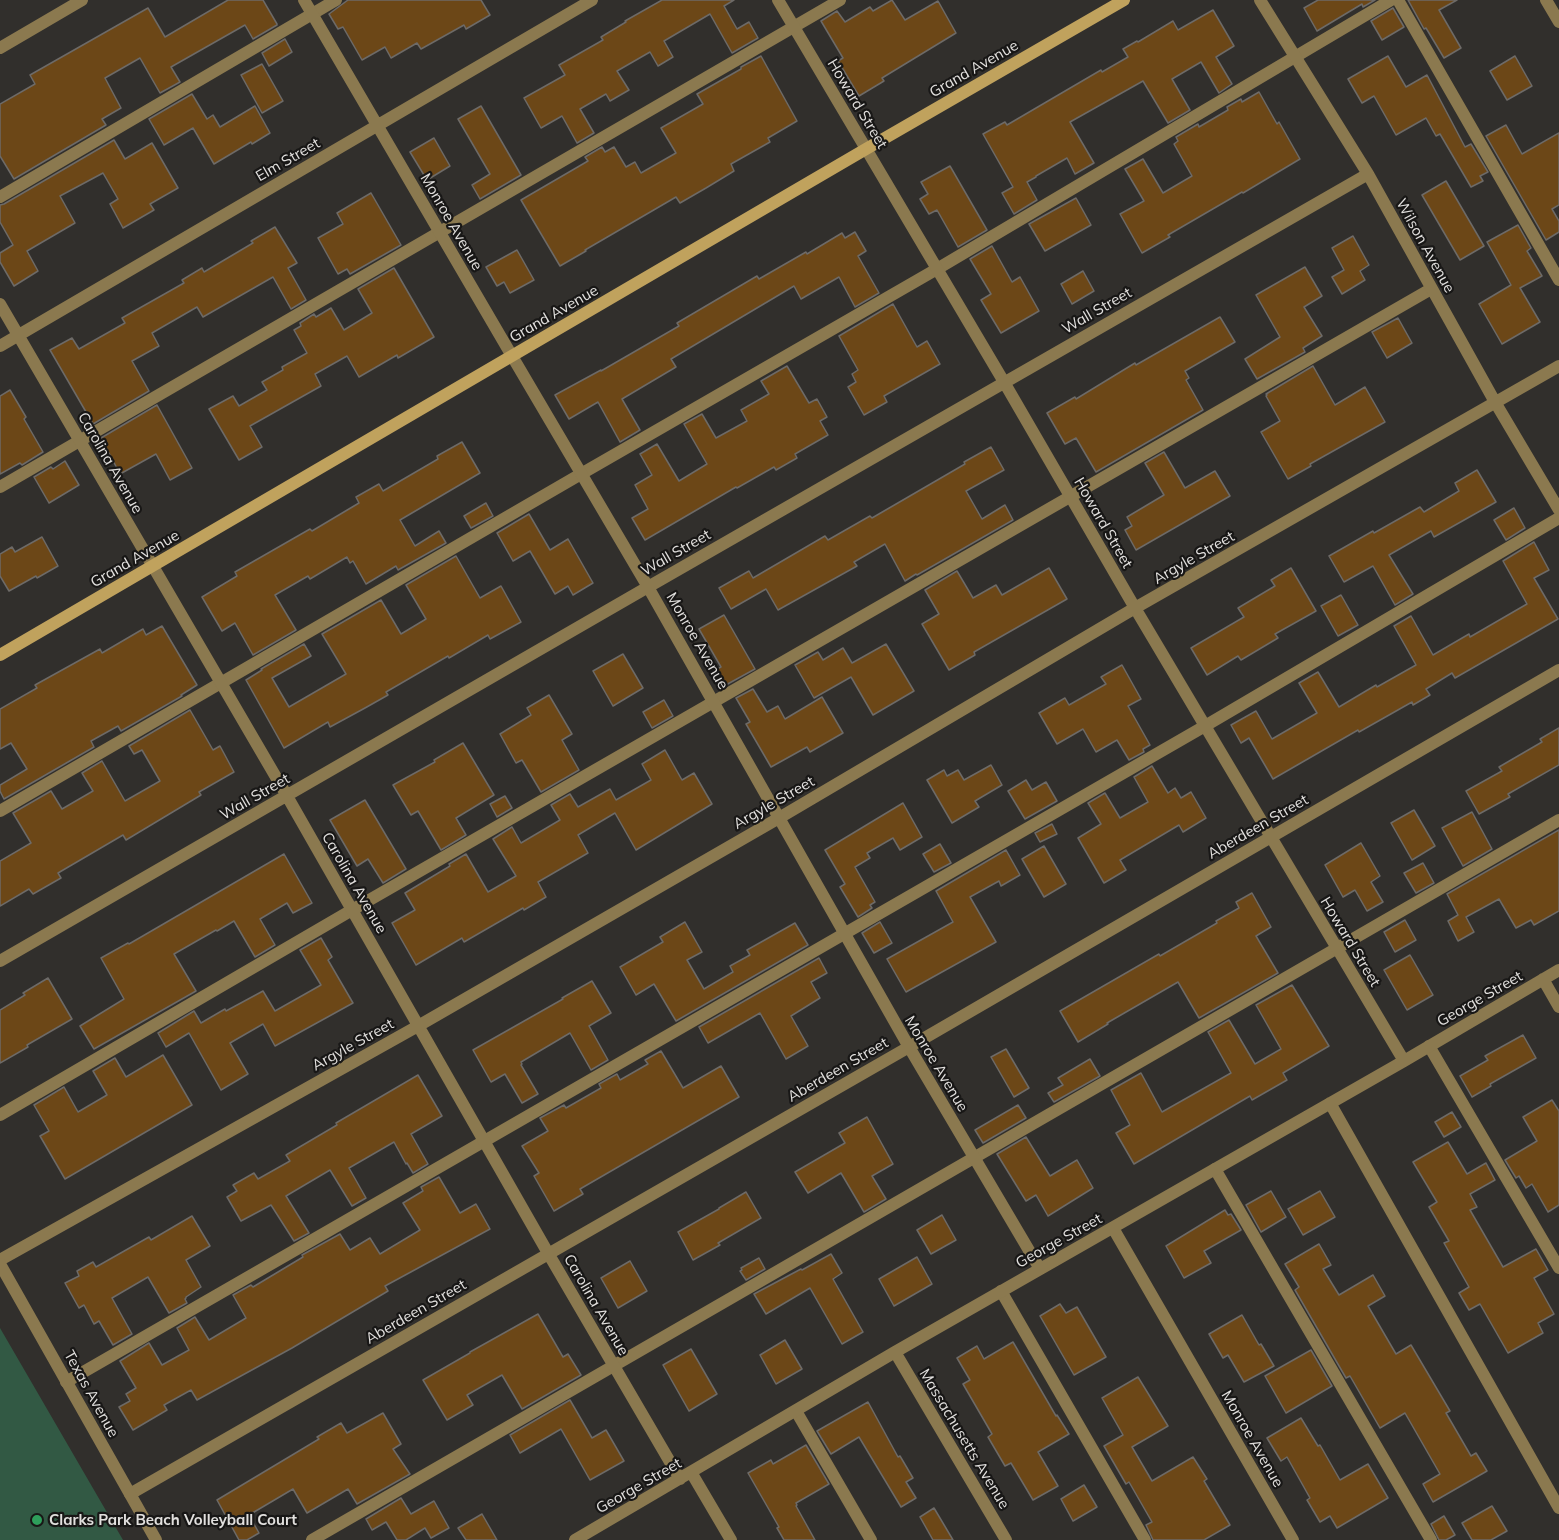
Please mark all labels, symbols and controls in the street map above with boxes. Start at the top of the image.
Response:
street label: Grand Avenue [927,36,1021,102]
street label: Howard Street [823,56,891,152]
street label: Elm Street [253,134,323,186]
street label: Monroe Avenue [416,171,486,273]
street label: Wilson Avenue [1392,196,1458,296]
street label: Grand Avenue [507,281,601,347]
street label: Wall Street [1059,284,1135,338]
street label: Carolina Avenue [74,409,146,517]
street label: Howard Street [1070,475,1136,571]
street label: Grand Avenue [88,526,182,592]
street label: Wall Street [638,526,714,580]
street label: Argyle Street [1150,528,1238,588]
street label: Monroe Avenue [662,590,732,692]
street label: Wall Street [217,770,293,824]
street label: Argyle Street [730,773,818,833]
street label: Aberdeen Street [1205,791,1311,863]
street label: Carolina Avenue [318,829,390,937]
street label: Howard Street [1316,894,1384,990]
street label: George Street [1434,967,1526,1031]
street label: Monroe Avenue [900,1013,972,1115]
street label: Argyle Street [309,1015,397,1075]
street label: Aberdeen Street [785,1034,891,1106]
street label: George Street [1013,1210,1105,1272]
street label: Carolina Avenue [560,1251,632,1359]
street label: Aberdeen Street [363,1276,469,1348]
street label: Texas Avenue [60,1347,122,1441]
street label: Massachusetts Avenue [915,1366,1013,1512]
street label: Monroe Avenue [1217,1388,1287,1490]
street label: George Street [593,1454,685,1518]
place label: Clarks Park Beach Volleyball Court [49,1511,297,1529]
marker: Clarks Park Beach Volleyball Court [30,1513,44,1527]

